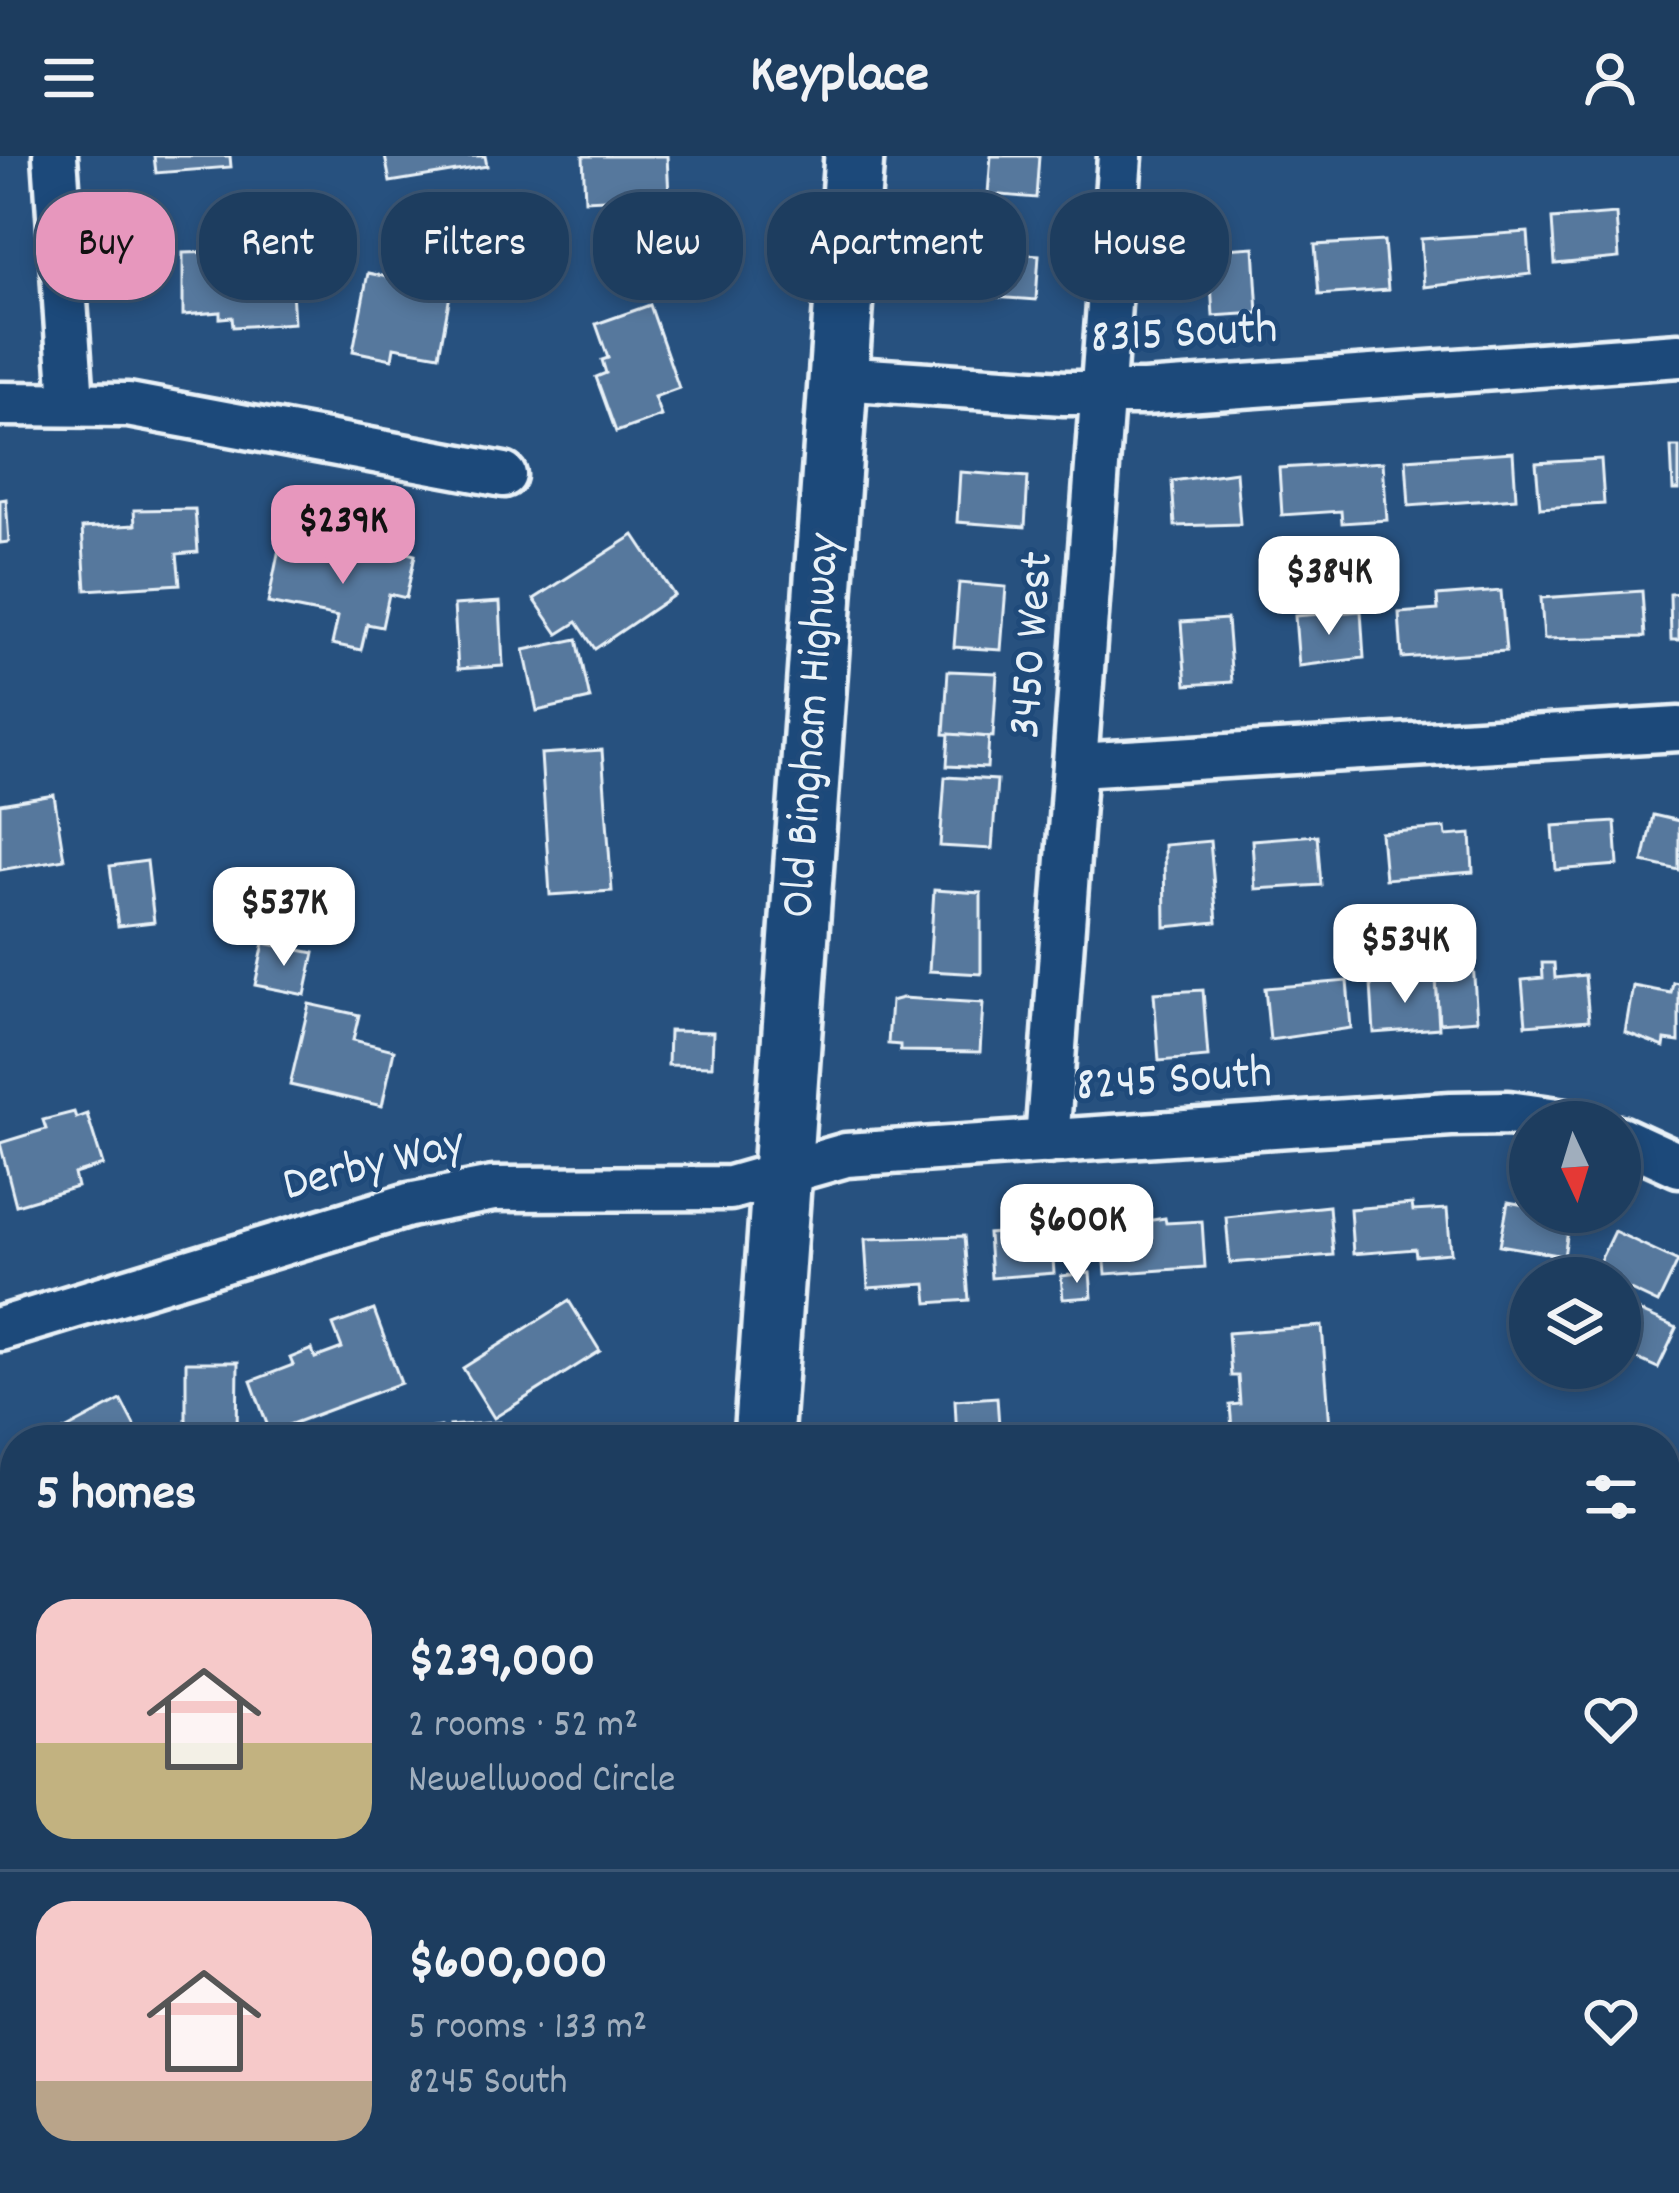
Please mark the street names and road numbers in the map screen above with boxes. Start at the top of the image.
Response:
street label: 8315 South [1089,297,1279,375]
street label: Old Bingham Highway [766,530,862,920]
street label: 3450 West [993,549,1075,741]
street label: 8245 South [1074,1041,1274,1123]
street label: Derby Way [276,1111,473,1223]

